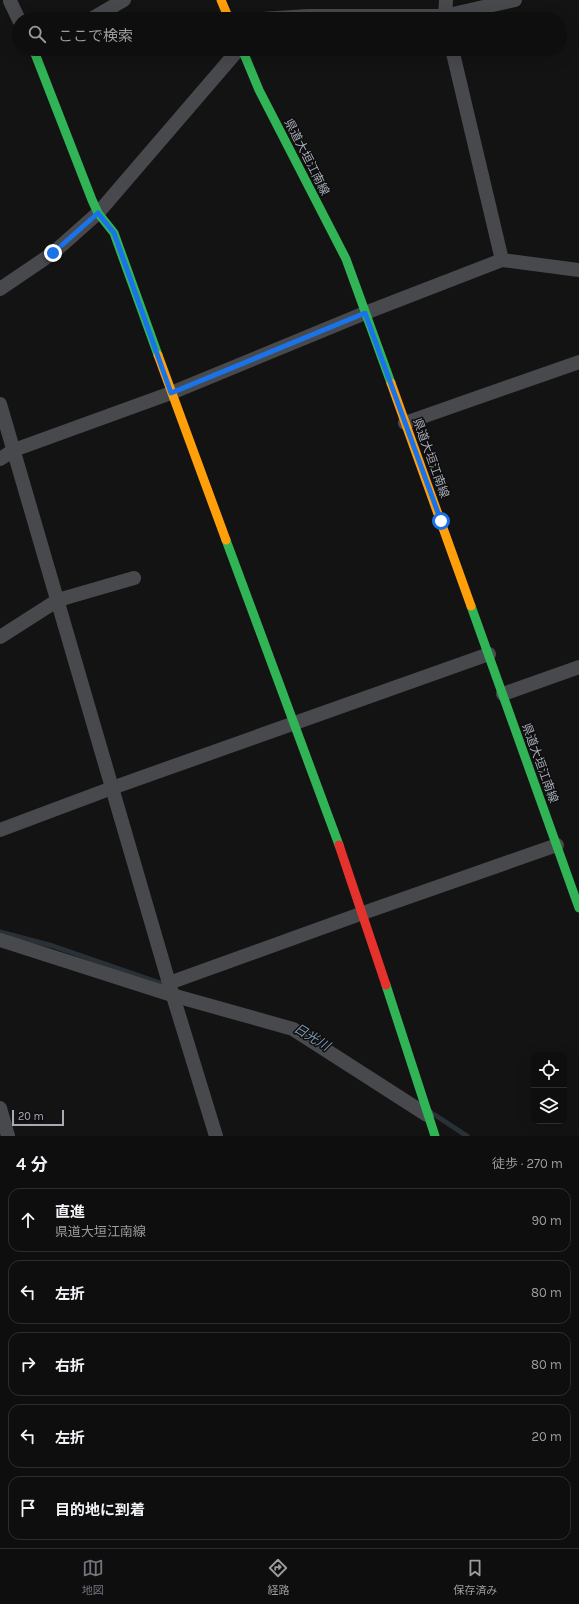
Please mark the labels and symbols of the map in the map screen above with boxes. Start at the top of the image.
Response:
street label: 県道大垣江南線 [282,116,332,198]
route end [44,244,62,262]
street label: 県道大垣江南線 [410,416,452,500]
route start [432,512,450,530]
street label: 県道大垣江南線 [519,721,561,805]
water label: 日光川 [291,1021,334,1054]
scale bar [12,1108,64,1127]

